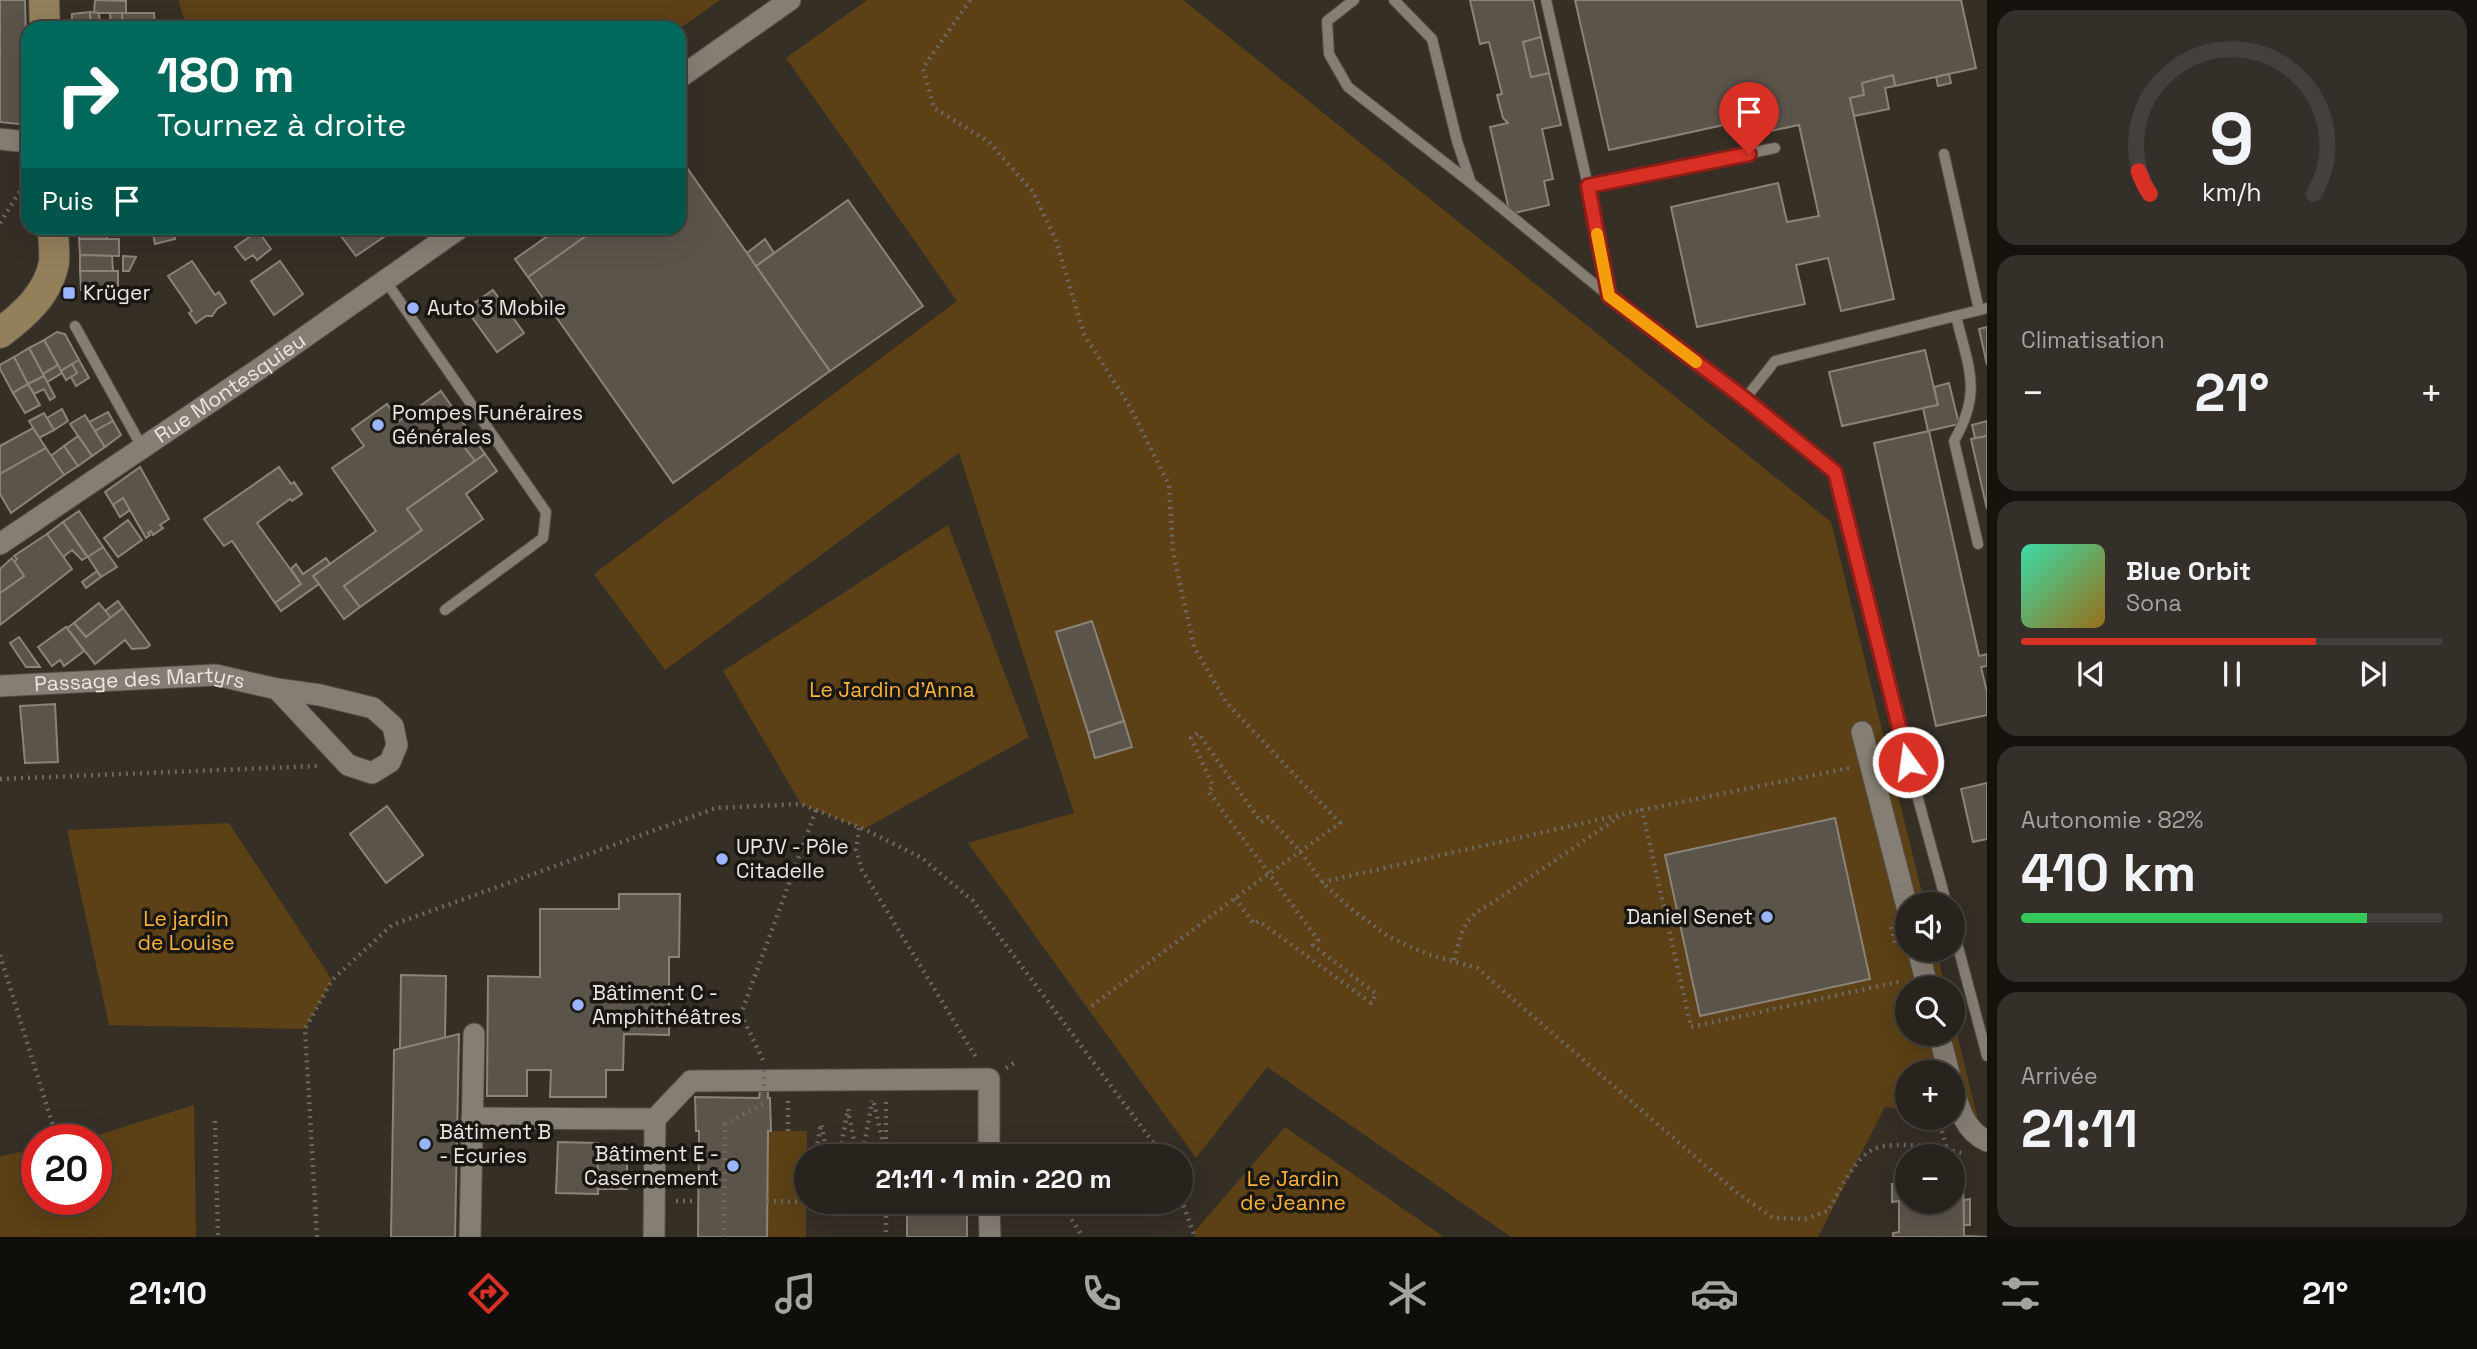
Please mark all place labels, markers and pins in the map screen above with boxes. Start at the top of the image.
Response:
pin [1719,82,1779,154]
place label: Krüger [83,279,150,306]
marker: Krüger [61,285,77,301]
place label: Auto 3 Mobile [427,294,566,321]
marker: Auto 3 Mobile [405,300,421,316]
place label: Pompes Funéraires Générales [392,399,583,450]
marker: Pompes Funéraires Générales [370,417,386,433]
place label: UPJV - Pôle Citadelle [736,833,849,884]
marker: UPJV - Pôle Citadelle [714,851,730,867]
place label: Daniel Senet [1626,903,1753,930]
marker: Daniel Senet [1759,909,1775,925]
place label: Bâtiment C - Amphithéâtres [592,979,742,1030]
marker: Bâtiment C - Amphithéâtres [570,997,586,1013]
place label: Bâtiment B - Ecuries [439,1118,551,1169]
marker: Bâtiment B - Ecuries [417,1136,433,1152]
place label: Bâtiment E - Casernement [584,1140,719,1191]
marker: Bâtiment E - Casernement [725,1158,741,1174]

